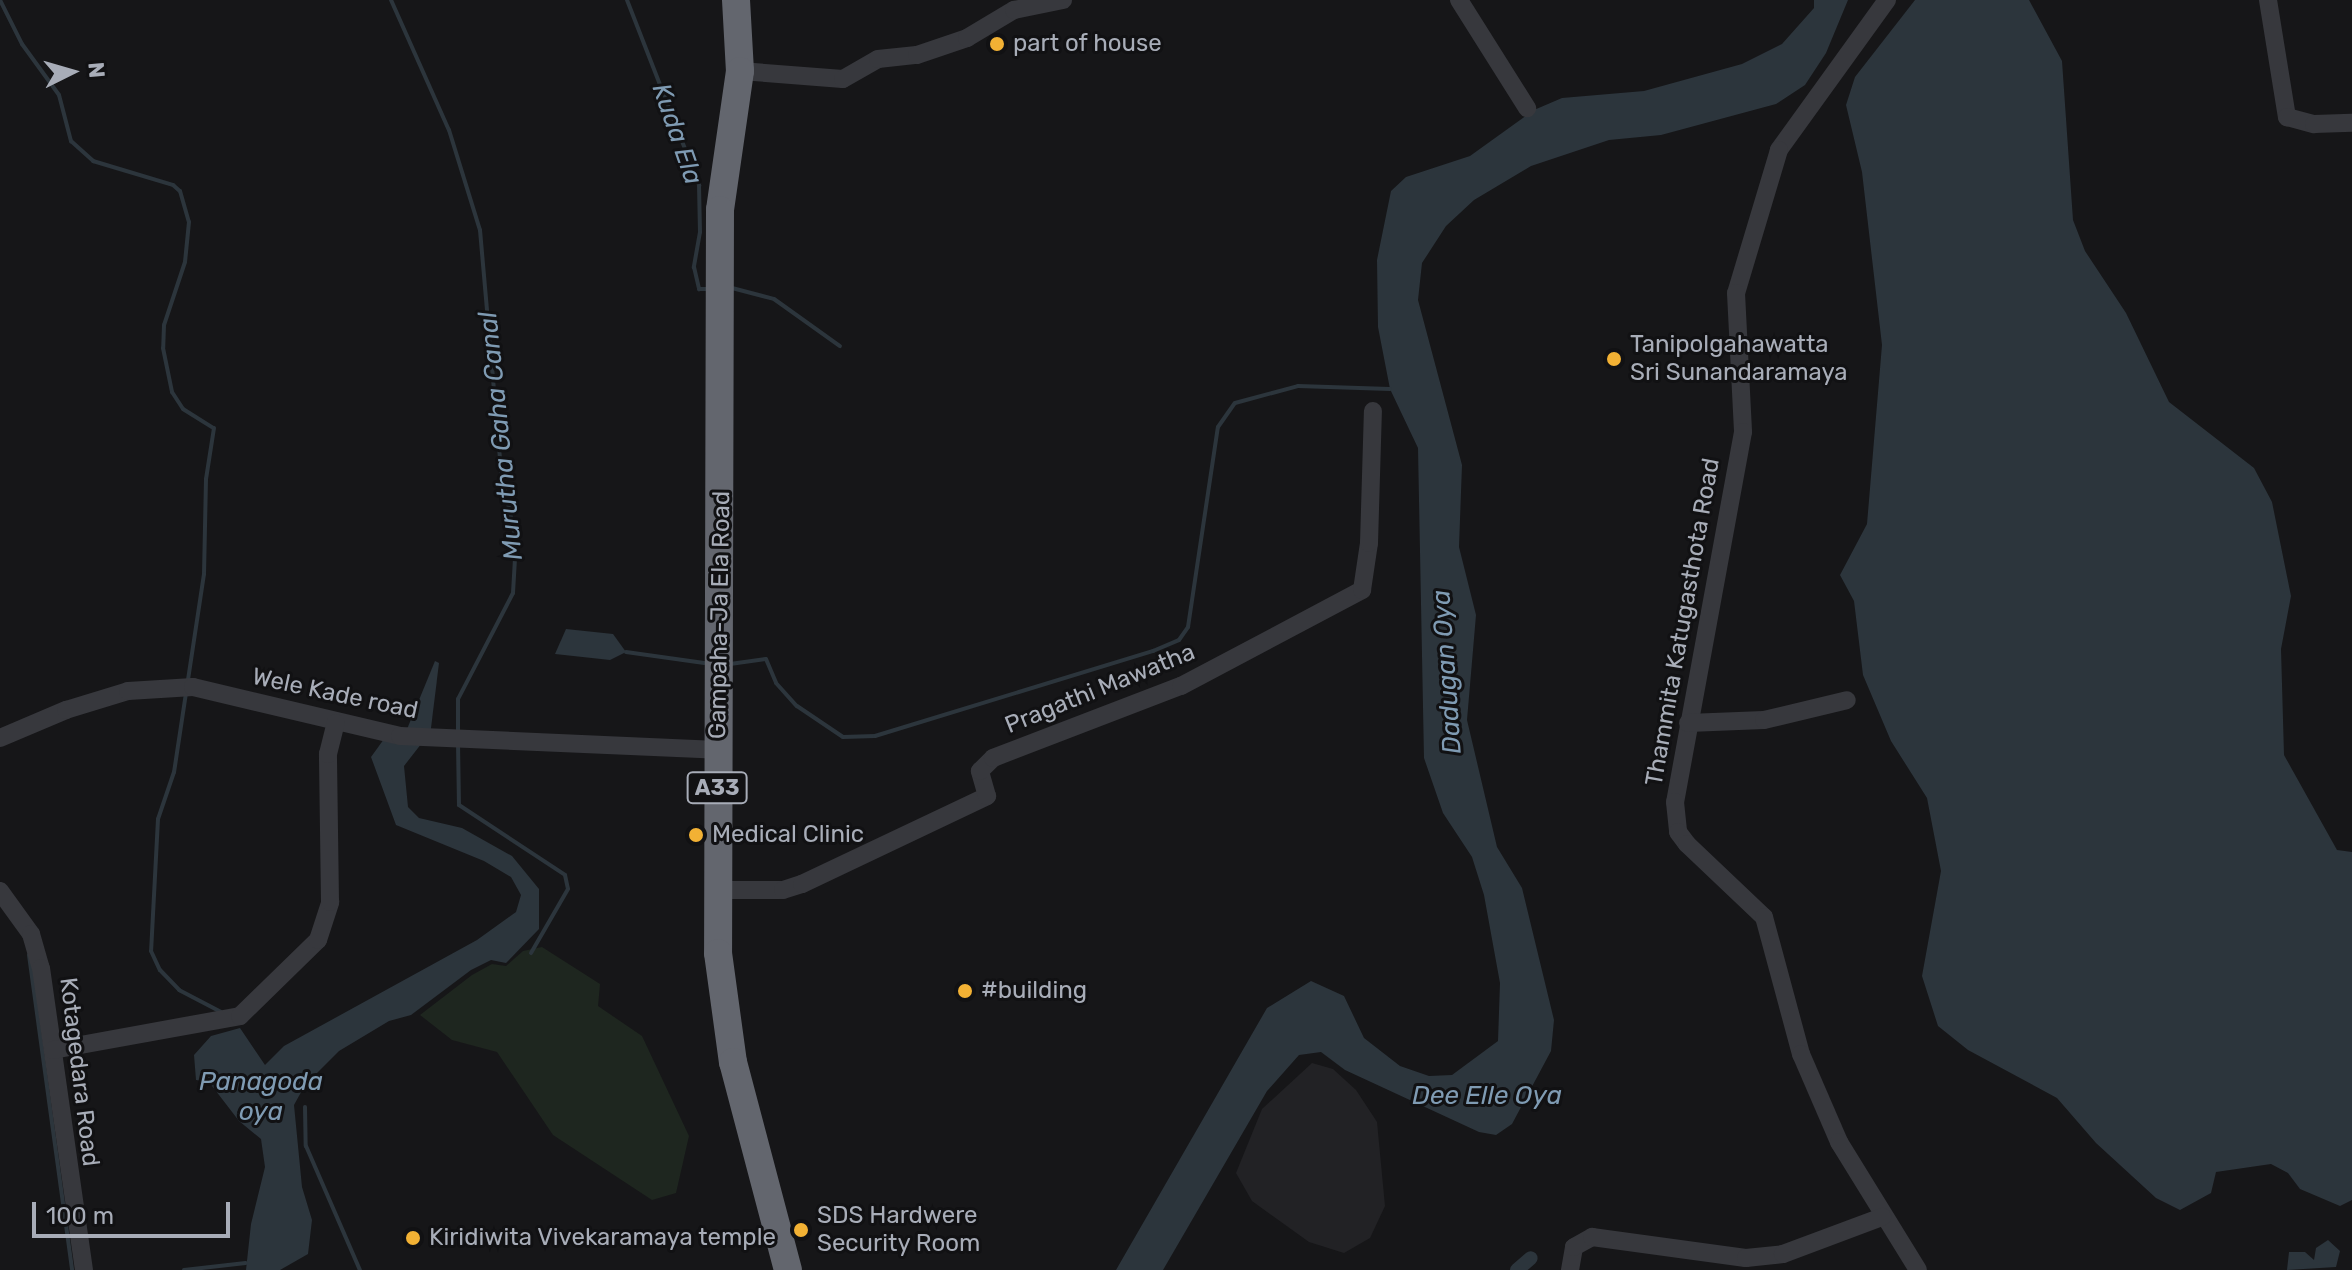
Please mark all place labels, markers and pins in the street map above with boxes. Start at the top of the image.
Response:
place label: part of house [1013,30,1162,58]
marker: part of house [988,35,1006,53]
place label: Tanipolgahawatta Sri Sunandaramaya [1630,331,1847,387]
marker: Tanipolgahawatta Sri Sunandaramaya [1605,350,1623,368]
place label: Medical Clinic [712,821,864,849]
marker: Medical Clinic [687,826,705,844]
place label: #building [981,977,1087,1005]
marker: #building [956,982,974,1000]
place label: SDS Hardwere Security Room [817,1202,981,1258]
marker: SDS Hardwere Security Room [792,1221,810,1239]
place label: Kiridiwita Vivekaramaya temple [429,1224,777,1252]
marker: Kiridiwita Vivekaramaya temple [404,1229,422,1247]

